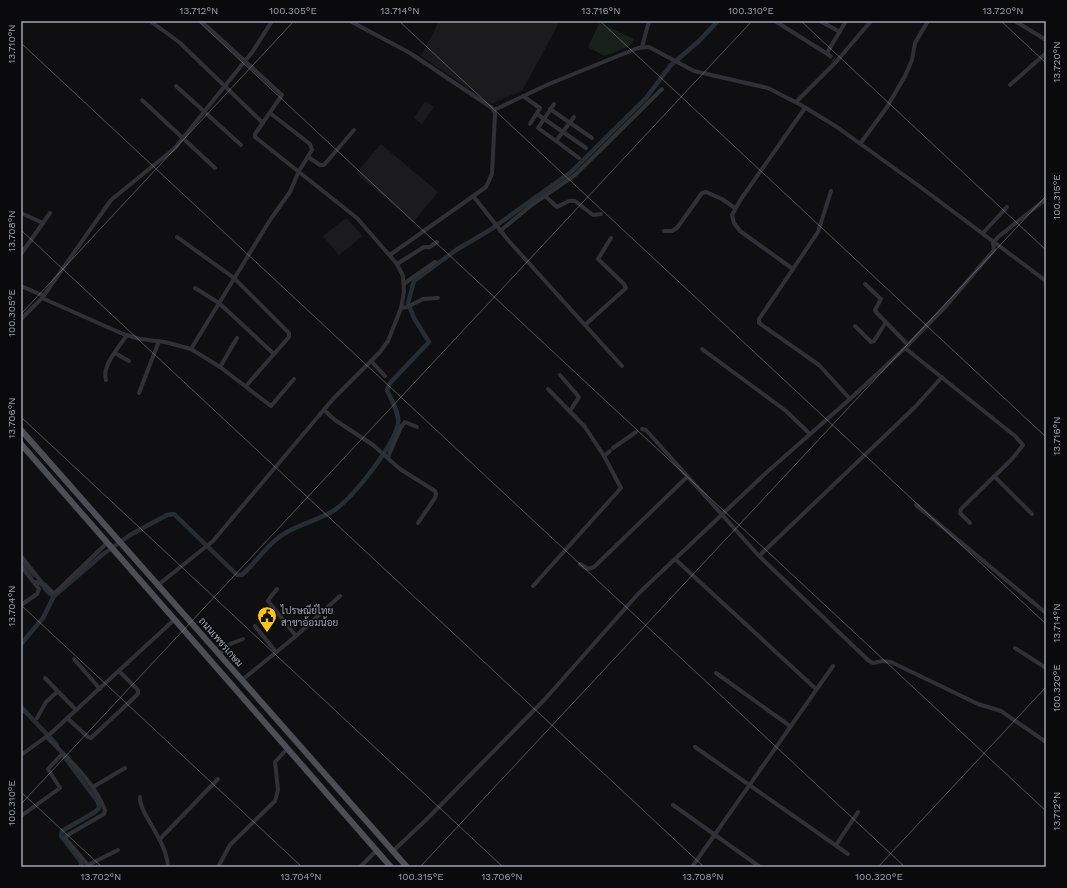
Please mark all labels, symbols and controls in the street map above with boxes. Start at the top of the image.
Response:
text: 13.712°N [180,5,218,16]
text: 100.305°E [269,5,317,16]
text: 13.714°N [380,5,420,16]
text: 13.716°N [581,5,621,16]
text: 100.310°E [728,5,774,16]
text: 13.720°N [982,5,1024,16]
text: 13.710°N [6,24,17,64]
text: 13.720°N [1051,41,1062,83]
text: 100.315°E [1051,174,1062,220]
text: 13.708°N [6,210,17,252]
text: 100.305°E [6,289,17,337]
text: 13.706°N [6,397,17,439]
text: 13.716°N [1051,416,1062,456]
text: 13.704°N [6,585,17,627]
place label: ไปรษณีย์ไทย สาขาอ้อมน้อย [280,603,338,628]
text: 13.714°N [1051,603,1062,643]
public building icon: ไปรษณีย์ไทย สาขาอ้อมน้อย [256,605,278,633]
street label: ถนนเพชรเกษม [197,615,245,669]
text: 100.320°E [1051,664,1062,712]
text: 100.310°E [6,780,17,826]
text: 13.712°N [1051,792,1062,830]
text: 13.702°N [81,871,121,882]
text: 13.704°N [280,871,322,882]
text: 100.315°E [398,871,444,882]
text: 13.706°N [481,871,523,882]
text: 13.708°N [682,871,724,882]
text: 100.320°E [855,871,903,882]

